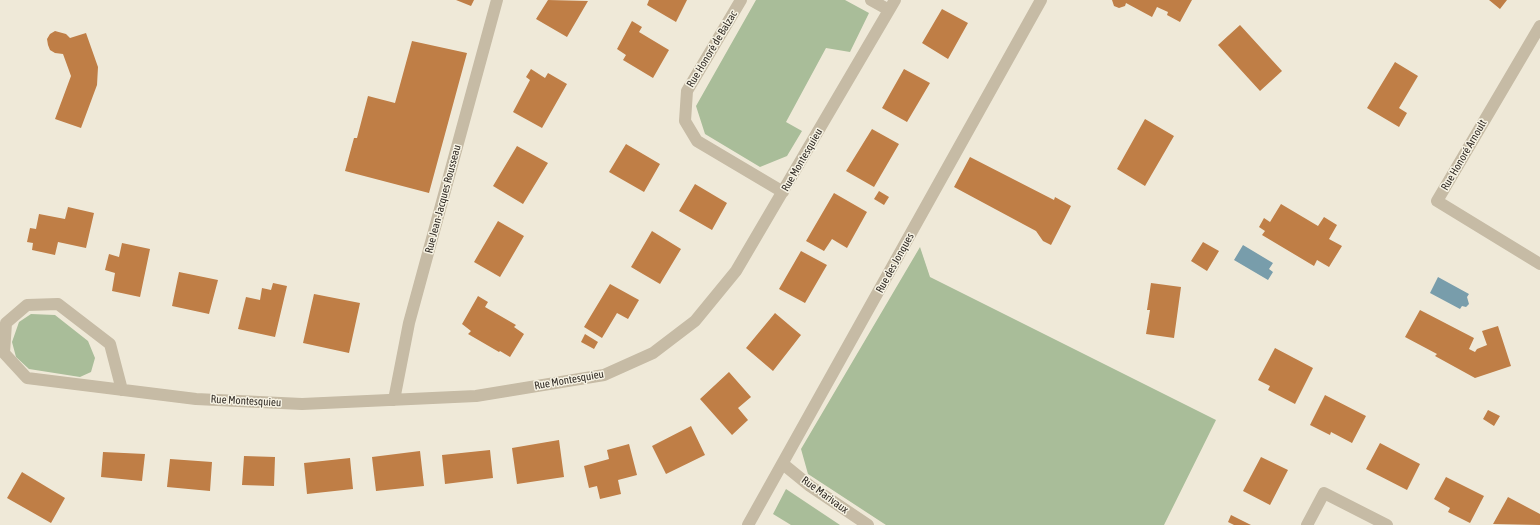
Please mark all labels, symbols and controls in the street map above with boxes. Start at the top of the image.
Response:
street label: Rue Honoré de Balzac [684,8,740,90]
street label: Rue Honoré Arnoult [1438,117,1490,193]
street label: Rue Montesquieu [779,126,825,194]
street label: Rue Jean-Jacques Rousseau [422,143,464,255]
street label: Rue des Jonques [873,231,917,295]
street label: Rue Montesquieu [533,367,605,393]
street label: Rue Montesquieu [210,393,282,409]
street label: Rue Marivaux [799,474,851,516]

